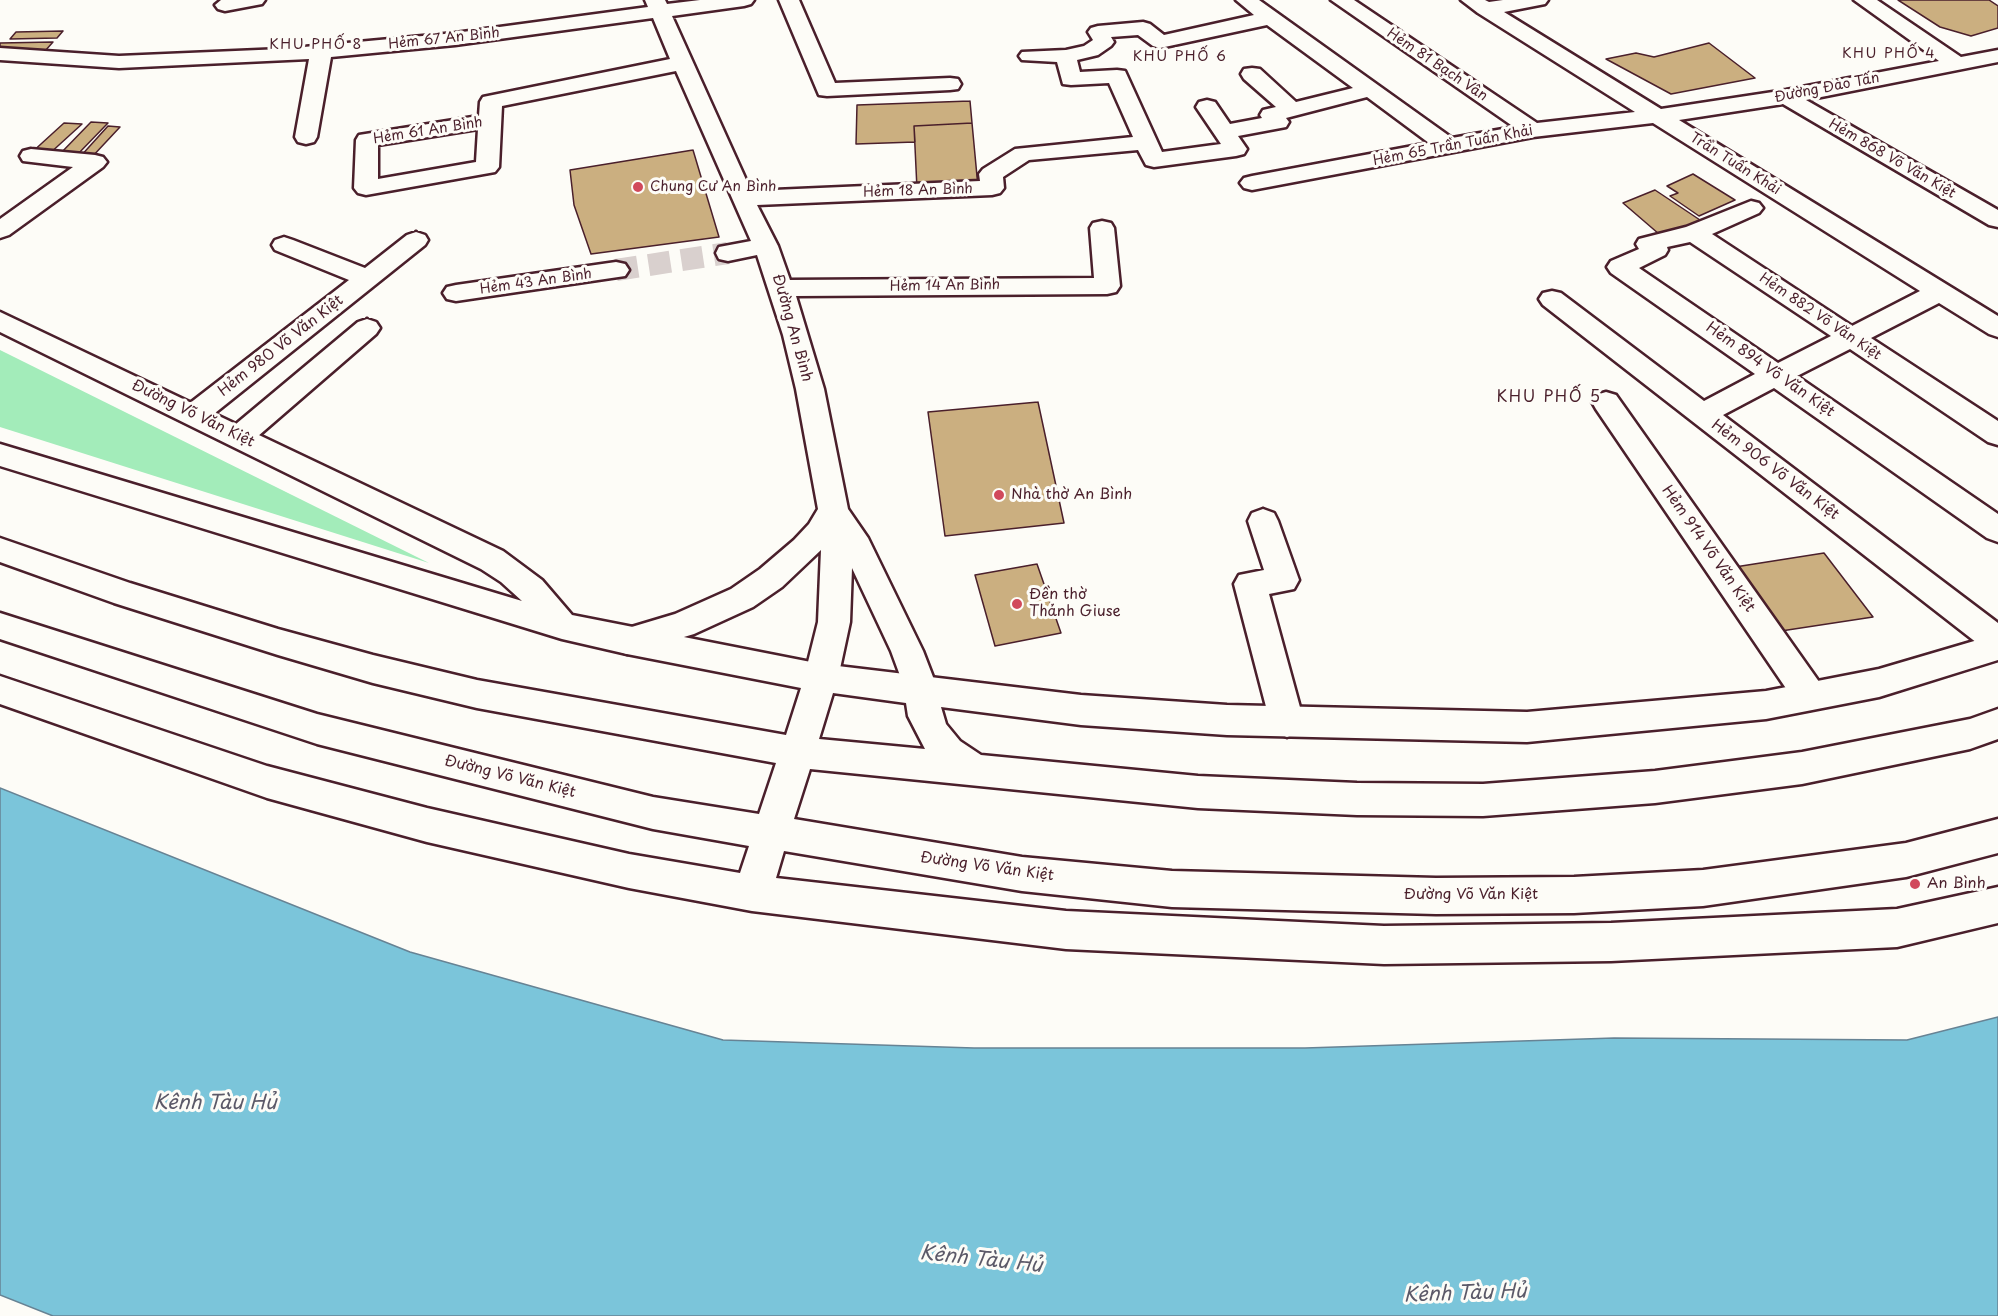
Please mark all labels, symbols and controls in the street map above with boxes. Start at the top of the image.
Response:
street label: Hẻm 67 An Bình [387,25,501,53]
street label: Hẻm 81 Bạch Vân [1383,25,1491,105]
district label: KHU PHỐ 8 [269,37,363,53]
district label: KHU PHỐ 4 [1842,46,1936,62]
district label: KHU PHỐ 6 [1133,49,1227,65]
street label: Đường Đào Tấn [1773,70,1881,106]
street label: Hẻm 61 An Bình [372,114,484,148]
street label: Hẻm 868 Võ Văn Kiệt [1826,116,1958,202]
street label: Hẻm 65 Trần Tuấn Khải [1372,122,1534,170]
street label: Trần Tuấn Khải [1686,129,1784,199]
place label: Chung Cư An Bình [650,179,777,195]
marker: Chung Cư An Bình [631,180,645,194]
street label: Hẻm 18 An Bình [863,181,973,201]
street label: Hẻm 43 An Bình [479,266,593,298]
street label: Hẻm 882 Võ Văn Kiệt [1756,270,1884,364]
street label: Đường An Bình [768,272,816,384]
street label: Hẻm 14 An Bình [890,277,1000,295]
street label: Hẻm 980 Võ Văn Kiệt [215,292,347,400]
street label: Hẻm 894 Võ Văn Kiệt [1702,319,1838,421]
street label: Đường Võ Văn Kiệt [129,376,257,452]
district label: KHU PHỐ 5 [1496,388,1602,408]
street label: Hẻm 906 Võ Văn Kiệt [1708,416,1842,524]
street label: Hẻm 914 Võ Văn Kiệt [1658,482,1758,616]
place label: Nhà thờ An Bình [1011,486,1132,504]
marker: Nhà thờ An Bình [992,488,1006,502]
place label: Đền thờ Thánh Giuse [1029,586,1121,621]
marker: Đền thờ Thánh Giuse [1010,597,1024,611]
street label: Đường Võ Văn Kiệt [443,752,577,802]
street label: Đường Võ Văn Kiệt [919,849,1055,885]
place label: An Bình [1927,875,1986,893]
marker: An Bình [1908,877,1922,891]
street label: Đường Võ Văn Kiệt [1404,886,1538,904]
water label: Kênh Tàu Hủ [153,1091,277,1115]
water label: Kênh Tàu Hủ [919,1242,1043,1278]
water label: Kênh Tàu Hủ [1403,1280,1527,1308]

